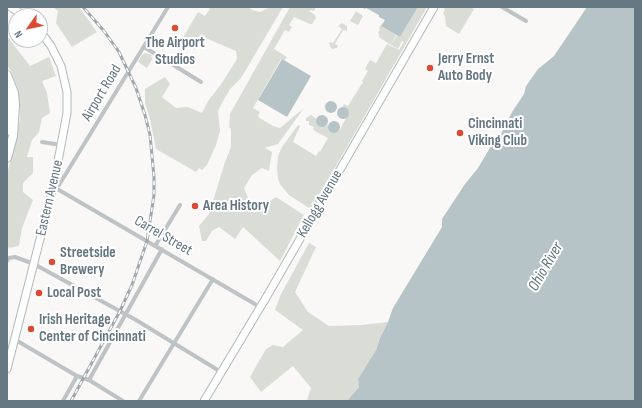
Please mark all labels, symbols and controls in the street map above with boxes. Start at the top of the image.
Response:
north arrow [8,8,48,48]
marker: The Airport Studios [170,23,180,33]
text: N [11,28,25,40]
place label: The Airport Studios [145,34,205,69]
place label: Jerry Ernst Auto Body [438,50,494,85]
street label: Airport Road [78,62,126,124]
marker: Jerry Ernst Auto Body [425,63,435,73]
place label: Cincinnati Viking Club [468,115,527,150]
marker: Cincinnati Viking Club [455,128,465,138]
street label: Eastern Avenue [33,158,67,238]
street label: Kellogg Avenue [293,167,347,241]
place label: Area History [203,197,269,215]
marker: Area History [190,201,200,211]
street label: Carrel Street [131,212,195,260]
water label: Ohio River [524,239,568,295]
place label: Streetside Brewery [60,244,116,279]
marker: Streetside Brewery [47,257,57,267]
place label: Local Post [47,284,101,302]
marker: Local Post [34,288,44,298]
place label: Irish Heritage Center of Cincinnati [39,311,146,346]
marker: Irish Heritage Center of Cincinnati [26,324,36,334]

